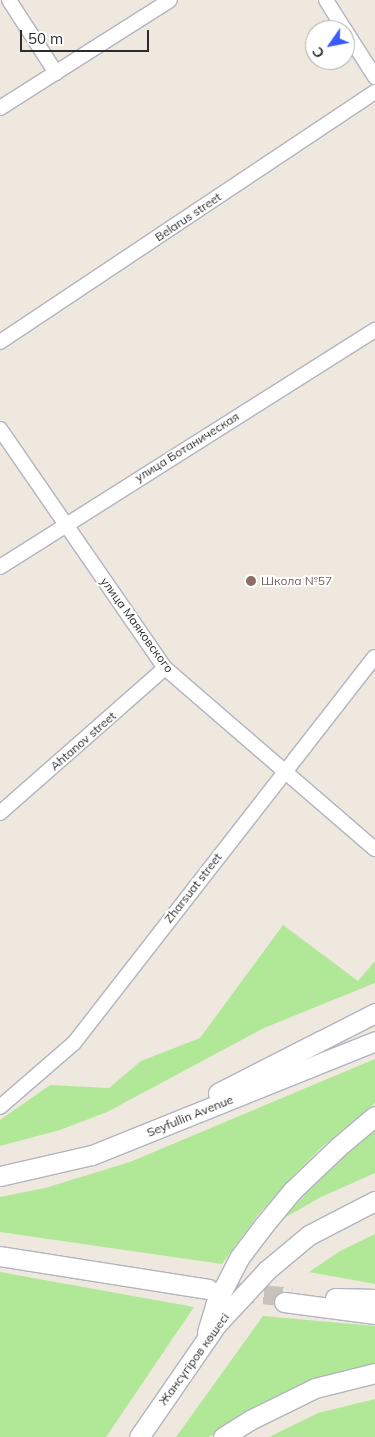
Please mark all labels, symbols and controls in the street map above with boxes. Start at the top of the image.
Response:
scale bar [22,20,151,52]
north arrow [305,20,355,70]
text: 50 m [28,29,63,48]
text: С [308,44,328,62]
street label: Belarus street [152,190,224,244]
street label: улица Ботаническая [132,409,242,485]
place label: Школа №57 [261,574,332,588]
street label: улица Маяковского [98,575,176,675]
marker: Школа №57 [245,575,257,587]
street label: Ahtanov street [47,709,119,773]
street label: Zharsuat street [161,850,225,926]
street label: Seyfullin Avenue [145,1092,235,1140]
street label: Жансүгіров көшесі [156,1310,232,1408]

